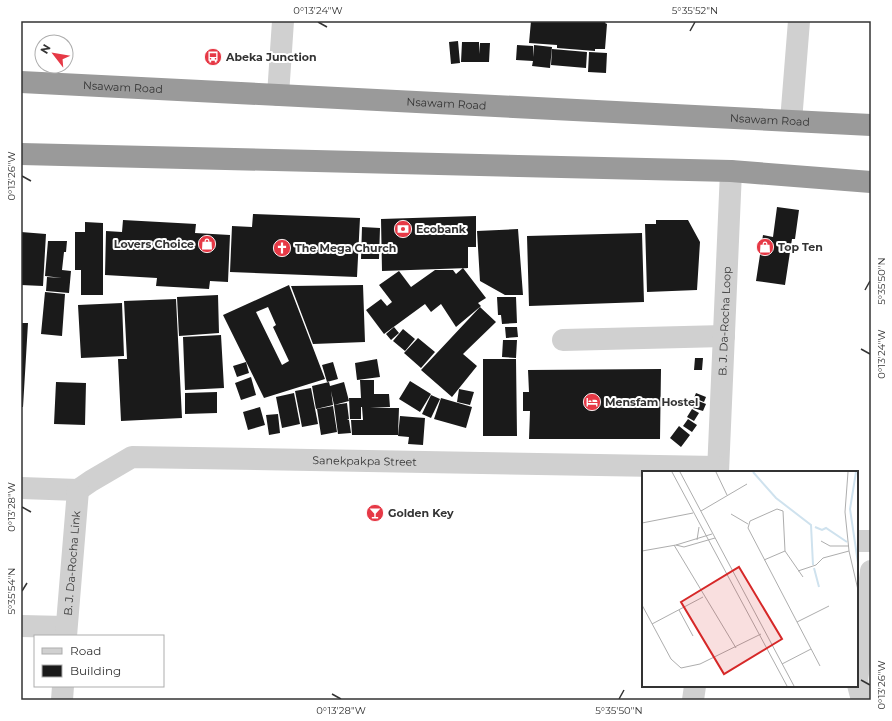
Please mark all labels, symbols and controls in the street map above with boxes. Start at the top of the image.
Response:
text: 0°13'24"W [293,4,343,17]
text: 5°35'52"N [672,4,718,17]
north arrow [34,34,74,74]
text: N [37,41,54,56]
bus stop icon: Abeka Junction [203,47,223,67]
place label: Abeka Junction [225,50,317,64]
street label: Nsawam Road [83,78,163,96]
street label: Nsawam Road [406,95,487,113]
street label: Nsawam Road [730,111,810,129]
text: 0°13'26"W [5,151,18,201]
bank icon: Ecobank [393,219,413,239]
place label: Ecobank [416,222,467,236]
shop icon: Lovers Choice [197,234,217,254]
place label: Lovers Choice [114,237,194,251]
shop icon: Top Ten [755,237,775,257]
church icon: The Mega Church [272,238,292,258]
place label: Top Ten [778,240,823,254]
place label: The Mega Church [295,241,396,255]
text: 5°35'50"N [875,257,888,305]
street label: B. J. Da-Rocha Loop [715,266,734,376]
text: 0°13'24"W [875,329,888,379]
hotel icon: Mensfam Hostel [582,392,602,412]
place label: Mensfam Hostel [605,395,698,409]
street label: Sanekpakpa Street [312,453,417,469]
inset map [642,471,858,687]
text: 0°13'28"W [5,482,18,532]
bar icon: Golden Key [365,503,385,523]
place label: Golden Key [388,506,454,520]
street label: B. J. Da-Rocha Link [61,510,83,616]
text: 5°35'54"N [5,568,18,615]
legend [34,635,164,687]
text: Road [70,643,101,658]
text: 0°13'26"W [875,660,888,710]
text: Building [70,663,121,678]
text: 0°13'28"W [316,704,366,717]
text: 5°35'50"N [595,704,643,717]

